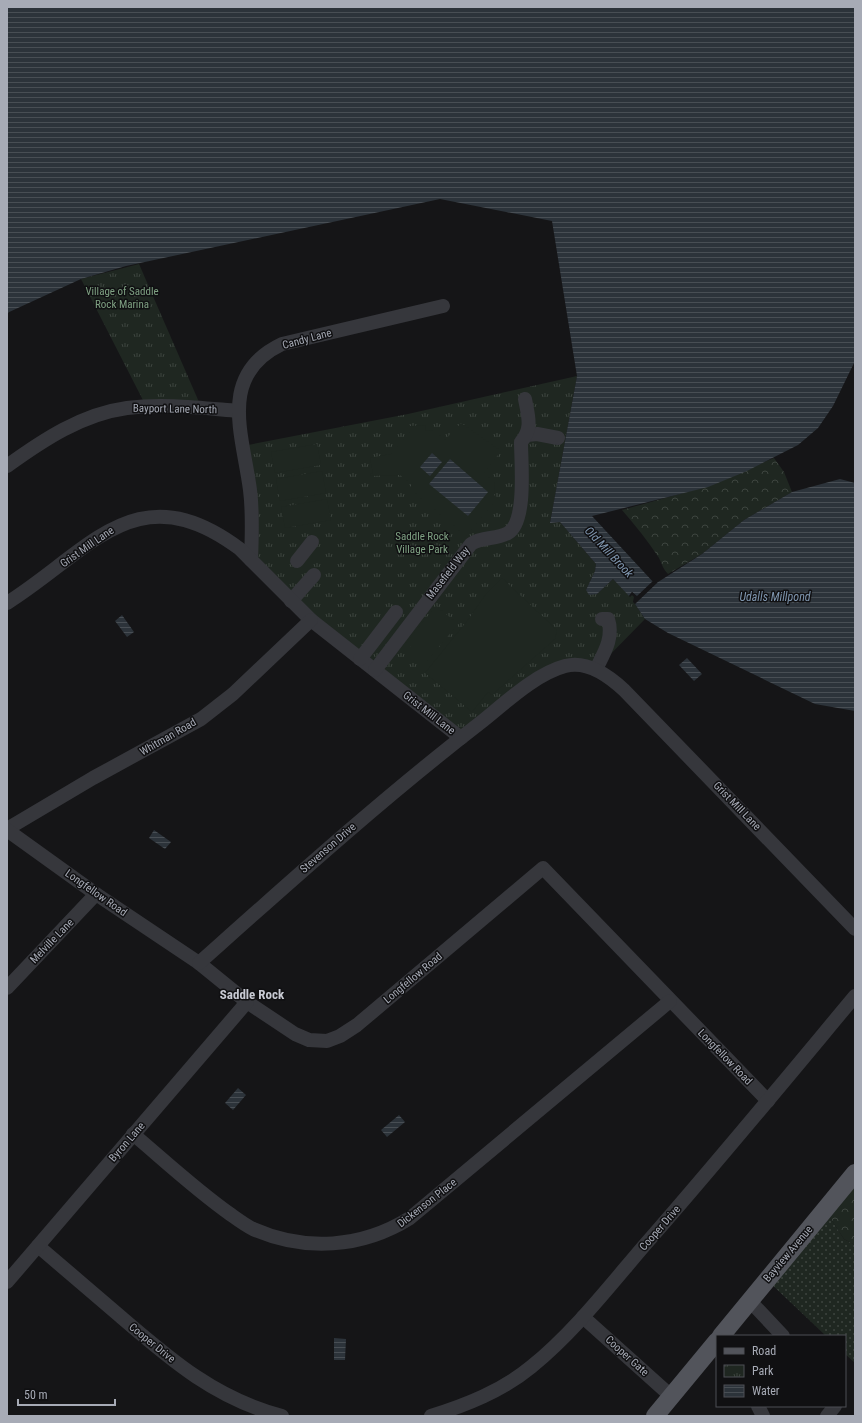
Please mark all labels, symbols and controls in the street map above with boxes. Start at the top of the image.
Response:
park label: Village of Saddle Rock Marina [85,285,159,311]
street label: Candy Lane [281,326,333,352]
street label: Bayport Lane North [133,402,217,416]
street label: Grist Mill Lane [58,524,116,570]
water label: Old Mill Brook [582,524,637,581]
park label: Saddle Rock Village Park [395,530,449,556]
street label: Masefield Way [424,544,473,602]
water label: Udalls Millpond [739,590,811,604]
street label: Grist Mill Lane [400,689,458,737]
street label: Whitman Road [137,716,199,758]
street label: Grist Mill Lane [711,779,763,833]
street label: Stevenson Drive [298,820,358,876]
street label: Longfellow Road [63,867,129,919]
street label: Melville Lane [28,916,76,966]
street label: Longfellow Road [381,950,445,1006]
district label: Saddle Rock [220,987,285,1002]
street label: Longfellow Road [695,1026,755,1088]
street label: Byron Lane [106,1120,148,1164]
street label: Dickenson Place [395,1176,459,1230]
street label: Cooper Drive [637,1203,683,1253]
street label: Bayview Avenue [761,1223,815,1285]
street label: Cooper Drive [126,1320,178,1366]
street label: Cooper Gate [603,1333,651,1379]
legend [716,1335,846,1407]
text: Road [752,1344,776,1358]
text: Park [752,1364,774,1378]
scale bar [18,1381,115,1407]
text: Water [752,1384,780,1398]
text: 50 m [24,1388,48,1402]

